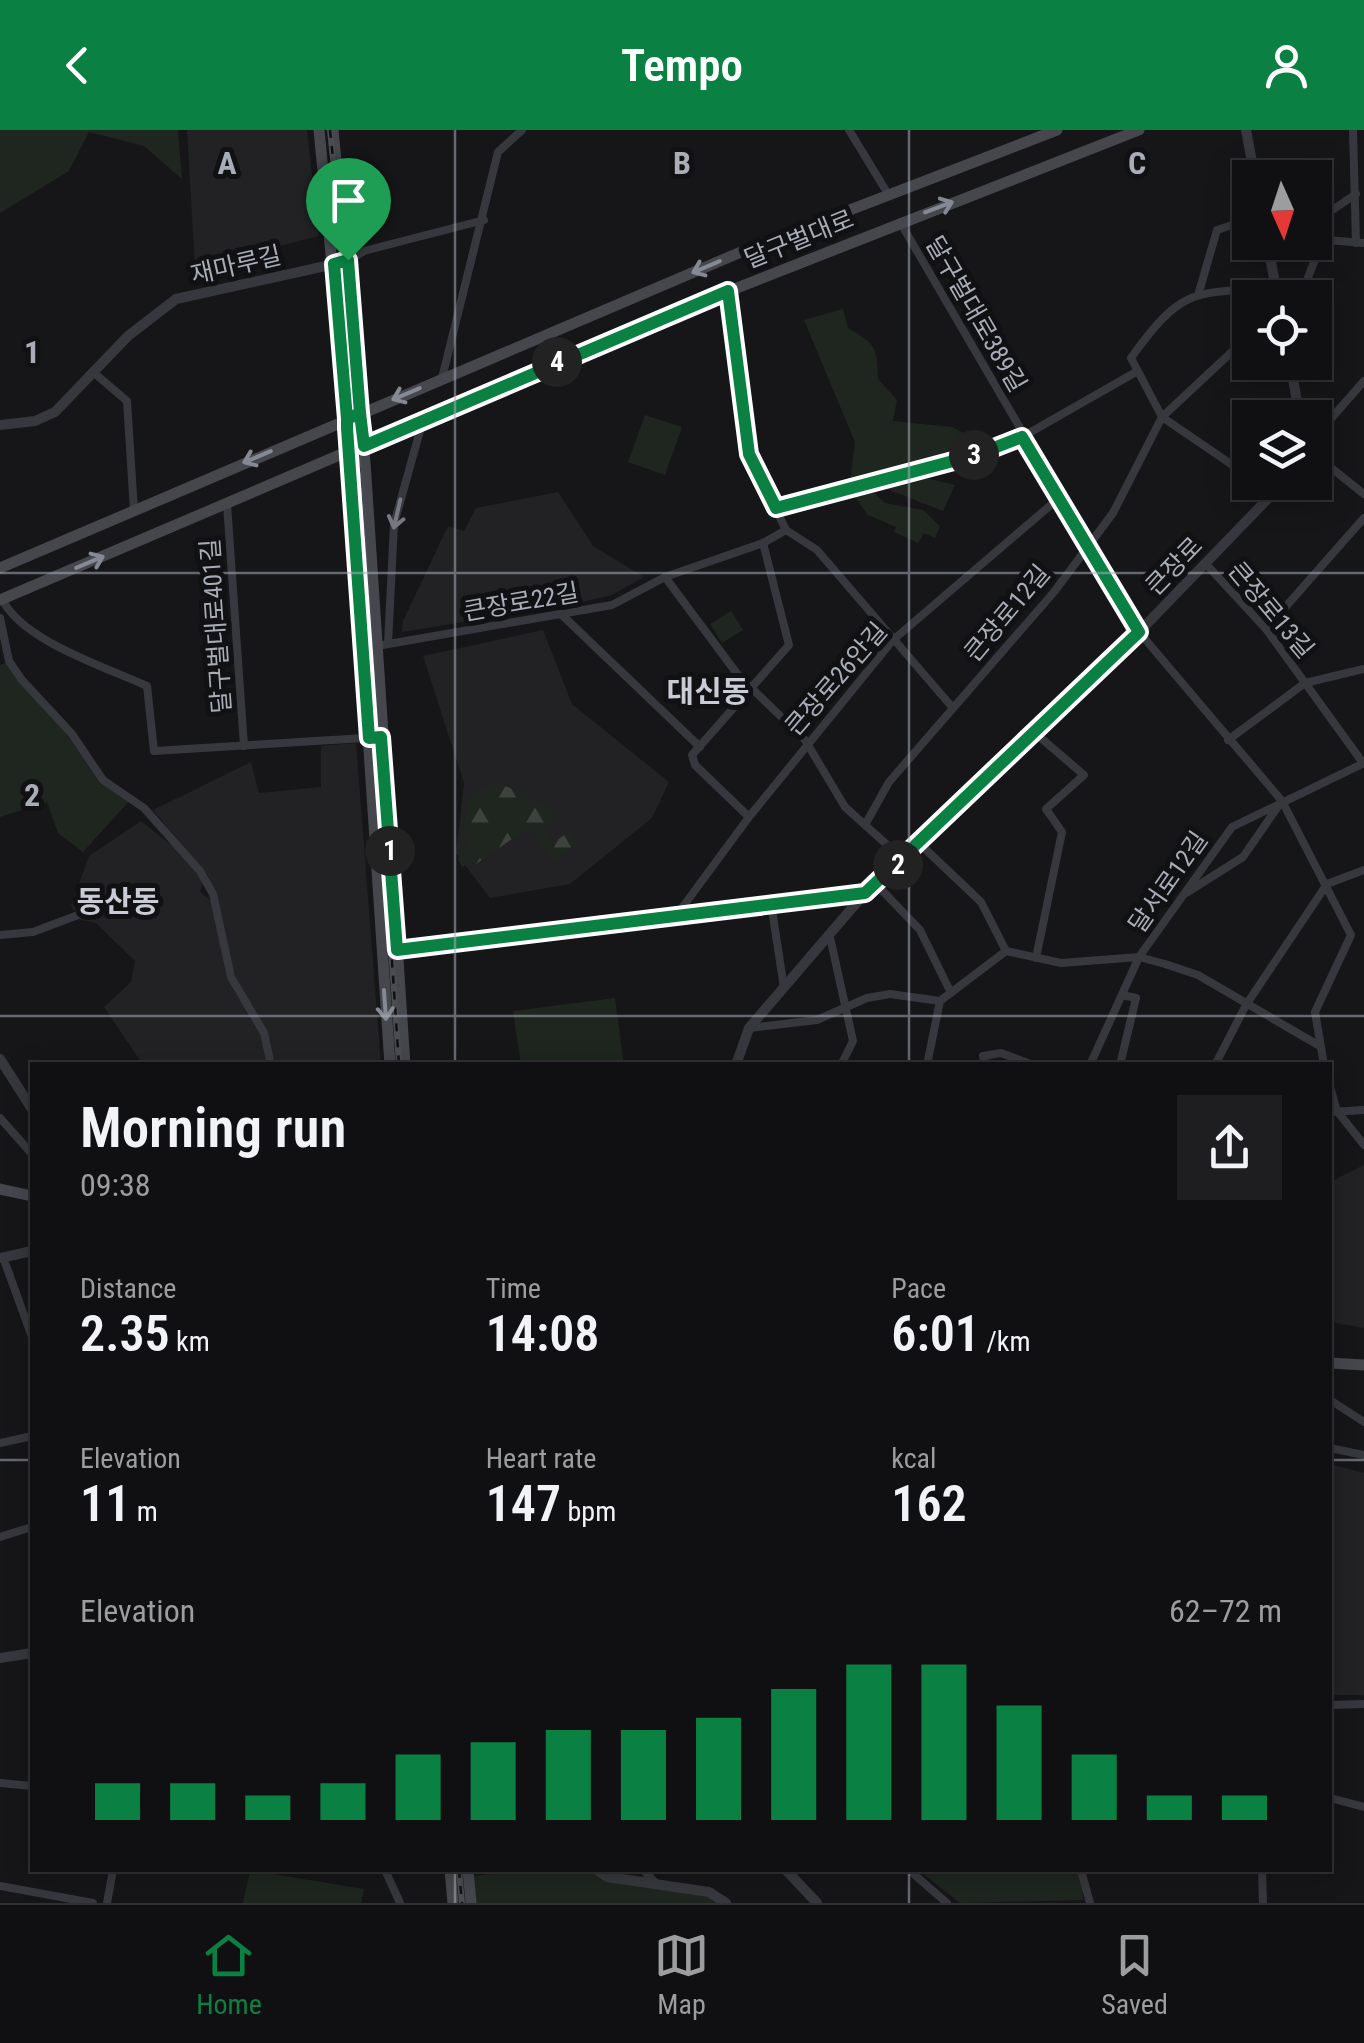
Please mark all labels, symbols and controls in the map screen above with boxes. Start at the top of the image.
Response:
icon: back [50,38,105,93]
icon: person [1259,38,1314,93]
text: Tempo [621,39,743,92]
text: A [217,144,237,182]
text: B [673,144,691,182]
text: C [1128,144,1146,182]
pin [306,158,391,261]
north arrow [1232,160,1332,260]
map controls [1232,160,1332,500]
icon: arrive [321,173,376,228]
one-way arrow [922,197,953,215]
street label: 달구벌대로 [740,204,858,274]
street label: 달구벌대로389길 [920,231,1032,397]
street label: 재마루길 [188,241,284,289]
one-way arrow [691,259,721,277]
button: locate [1232,280,1332,380]
text: 1 [24,333,40,371]
pin: 4 [532,337,582,387]
text: 4 [550,345,564,378]
one-way arrow [391,386,422,404]
button: layers [1232,400,1332,500]
pin: 3 [949,430,999,480]
text: 3 [967,438,981,471]
one-way arrow [242,449,273,467]
one-way arrow [387,497,405,529]
street label: 큰장로 [1140,531,1208,601]
street label: 달구벌대로401길 [195,538,237,714]
one-way arrow [74,552,105,570]
street label: 큰장로13길 [1222,556,1320,664]
street label: 큰장로12길 [958,559,1056,667]
street label: 큰장로22길 [461,578,581,626]
street label: 큰장로26안길 [779,617,893,741]
district label: 대신동 [667,674,749,709]
text: 2 [24,776,40,814]
pin: 1 [365,826,415,876]
street label: 달서로12길 [1123,826,1213,938]
text: 1 [383,834,397,867]
pin: 2 [873,840,923,890]
text: 2 [891,848,905,881]
district label: 동산동 [77,884,159,919]
one-way arrow [376,988,395,1020]
button: share [1177,1095,1282,1200]
text: Morning run [80,1096,346,1160]
text: 09:38 [80,1166,151,1204]
text: Distance [80,1272,177,1305]
text: Time [486,1272,541,1305]
text: Pace [891,1272,946,1305]
text: 2.35 [80,1305,170,1363]
text: 14:08 [486,1305,599,1363]
text: 6:01 [891,1305,980,1363]
text: km [170,1325,210,1358]
text: /km [980,1325,1031,1358]
text: Elevation [80,1442,181,1475]
text: Heart rate [486,1442,596,1475]
text: kcal [891,1442,936,1475]
text: 11 [80,1475,130,1533]
text: 147 [486,1475,561,1533]
text: 162 [891,1475,967,1533]
text: m [130,1495,158,1528]
text: bpm [561,1495,616,1528]
text: Elevation [80,1592,195,1630]
text: 62–72 m [1169,1592,1282,1630]
tab: Home [196,1928,262,2021]
tab: Map [654,1928,709,2021]
tab: Saved [1101,1928,1168,2021]

